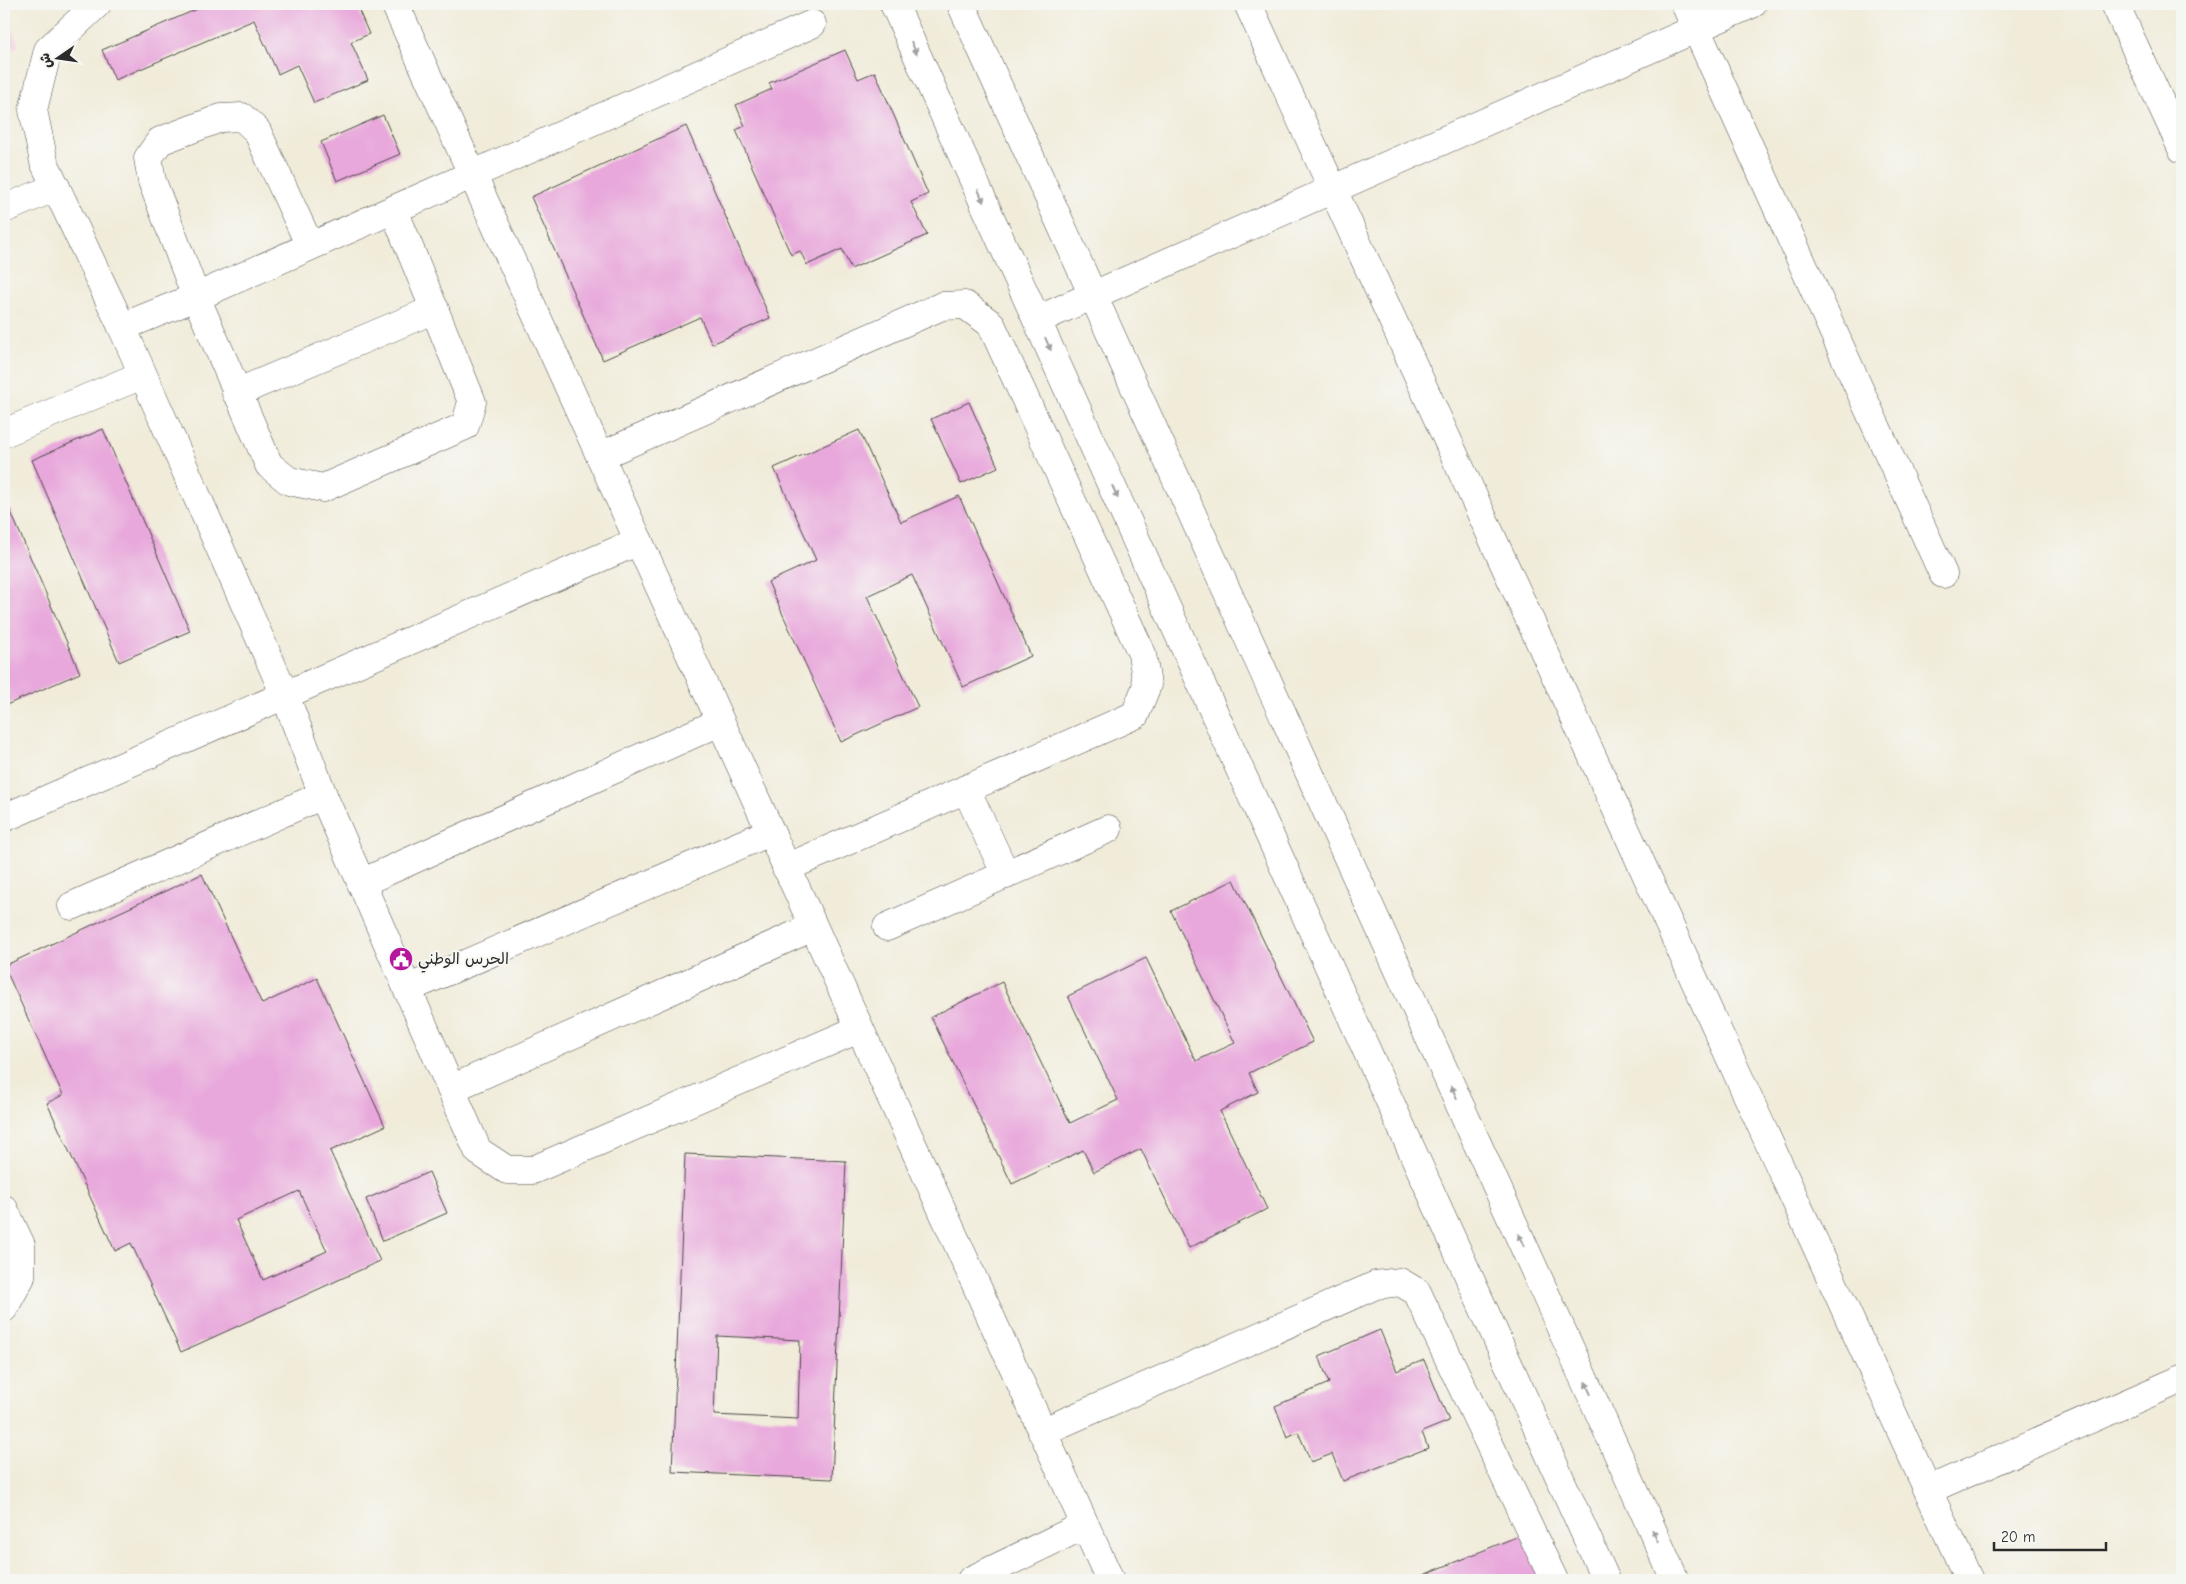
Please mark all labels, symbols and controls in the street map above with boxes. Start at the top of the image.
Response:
north arrow [32,32,82,82]
one-way arrow [910,41,918,55]
text: ش [36,51,56,70]
one-way arrow [977,189,985,203]
one-way arrow [1044,337,1052,351]
one-way arrow [1111,485,1119,499]
public building icon: الحرس الوطني [388,946,414,972]
place label: الحرس الوطني [418,950,509,973]
one-way arrow [1449,1085,1457,1099]
one-way arrow [1516,1233,1524,1247]
one-way arrow [1583,1381,1591,1395]
scale bar [1994,1519,2106,1551]
text: 20 m [2001,1528,2035,1546]
one-way arrow [1651,1529,1659,1543]

